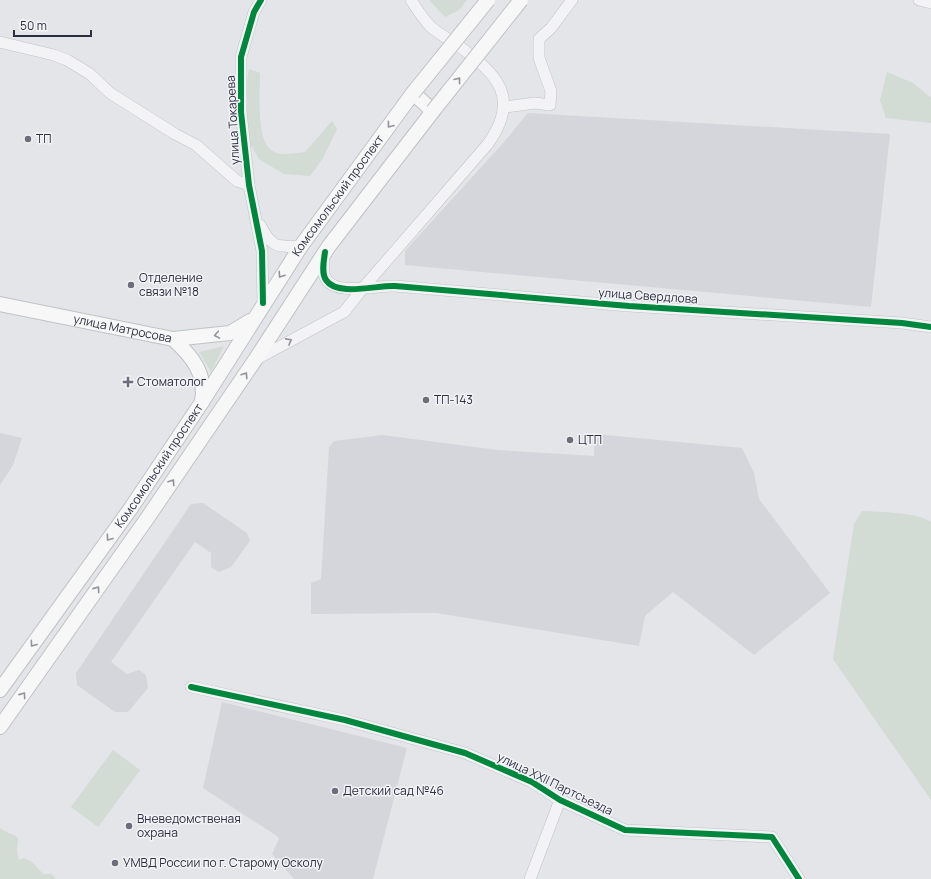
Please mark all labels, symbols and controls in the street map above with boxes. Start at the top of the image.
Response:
scale bar [14,12,91,38]
text: 50 m [20,17,47,34]
street label: улица Токарева [222,75,243,165]
one-way arrow [453,77,460,84]
one-way arrow [388,120,395,127]
place label: ТП [36,130,51,147]
street label: Комсомольский проспект [288,131,388,260]
marker: ТП [23,134,33,144]
place label: Отделение связи №18 [139,269,203,300]
one-way arrow [279,271,286,278]
marker: Отделение связи №18 [126,280,136,290]
street label: улица Свердлова [598,284,698,307]
street label: улица Матросова [72,310,173,347]
one-way arrow [214,330,220,339]
one-way arrow [285,339,293,346]
one-way arrow [240,372,248,379]
place label: Стоматолог [137,373,207,390]
marker: Стоматолог [122,376,134,388]
place label: ТП-143 [434,391,473,408]
marker: ТП-143 [421,395,431,405]
street label: Комсомольский проспект [111,400,207,531]
place label: ЦТП [578,431,602,448]
marker: ЦТП [565,435,575,445]
one-way arrow [167,479,175,486]
one-way arrow [106,534,114,541]
one-way arrow [92,586,100,593]
one-way arrow [31,639,38,646]
one-way arrow [18,692,25,699]
street label: улица XXII Партсъезда [494,748,616,819]
place label: Детский сад №46 [343,782,444,799]
marker: Детский сад №46 [330,786,340,796]
place label: Вневедомственая охрана [137,810,241,841]
marker: Вневедомственая охрана [124,821,134,831]
place label: УМВД России по г. Старому Осколу [123,854,324,871]
marker: УМВД России по г. Старому Осколу [110,858,120,868]

